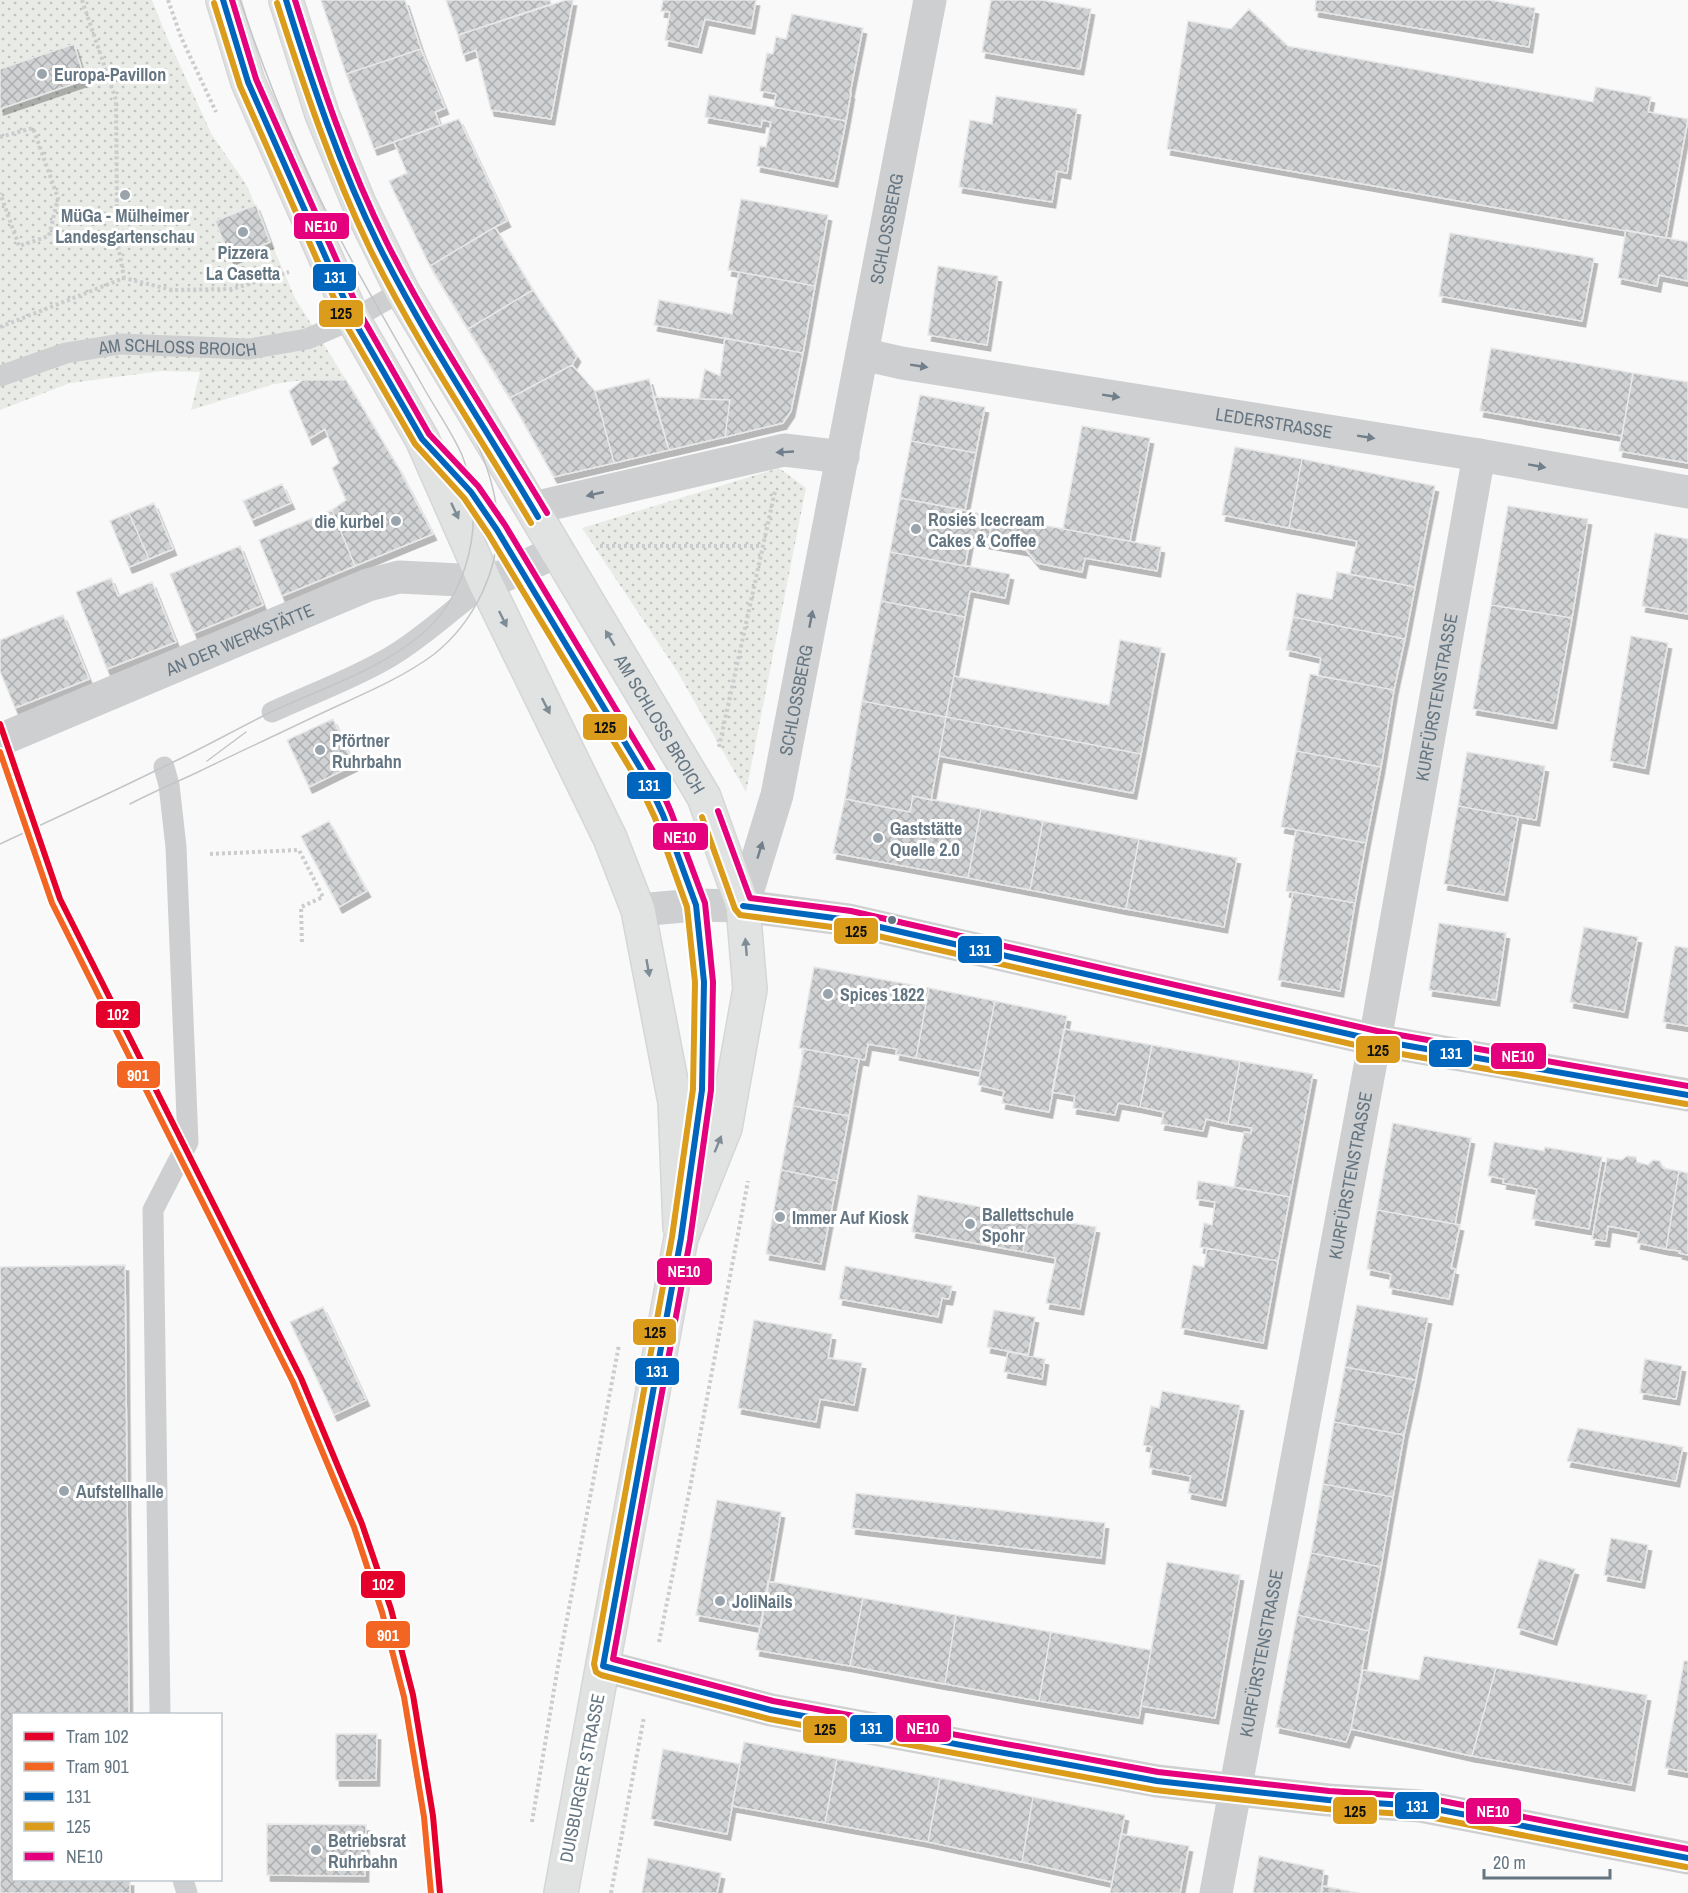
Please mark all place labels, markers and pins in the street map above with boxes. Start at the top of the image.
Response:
place label: Europa-Pavillon [54,62,166,87]
marker: Europa-Pavillon [35,67,49,81]
marker: MüGa - Mülheimer Landesgartenschau [118,188,132,202]
place label: MüGa - Mülheimer Landesgartenschau [55,203,195,249]
marker: Pizzera La Casetta [236,225,250,239]
place label: Pizzera La Casetta [206,240,281,286]
place label: Rosie´s Icecream Cakes & Coffee [928,507,1045,553]
place label: die kurbel [314,509,384,534]
marker: die kurbel [389,514,403,528]
marker: Rosie´s Icecream Cakes & Coffee [909,522,923,536]
place label: Pförtner Ruhrbahn [332,728,402,774]
marker: Pförtner Ruhrbahn [313,743,327,757]
place label: Gaststätte Quelle 2.0 [890,816,962,862]
marker: Gaststätte Quelle 2.0 [871,831,885,845]
unlabelled marker [886,914,898,926]
place label: Spices 1822 [840,982,925,1007]
marker: Spices 1822 [821,987,835,1001]
place label: Ballettschule Spohr [982,1202,1074,1248]
place label: Immer Auf Kiosk [792,1205,910,1230]
marker: Immer Auf Kiosk [773,1210,787,1224]
marker: Ballettschule Spohr [963,1217,977,1231]
place label: Aufstellhalle [76,1479,164,1504]
marker: Aufstellhalle [57,1484,71,1498]
place label: JoliNails [732,1589,793,1614]
marker: JoliNails [713,1594,727,1608]
place label: Betriebsrat Ruhrbahn [328,1828,406,1874]
marker: Betriebsrat Ruhrbahn [309,1843,323,1857]

